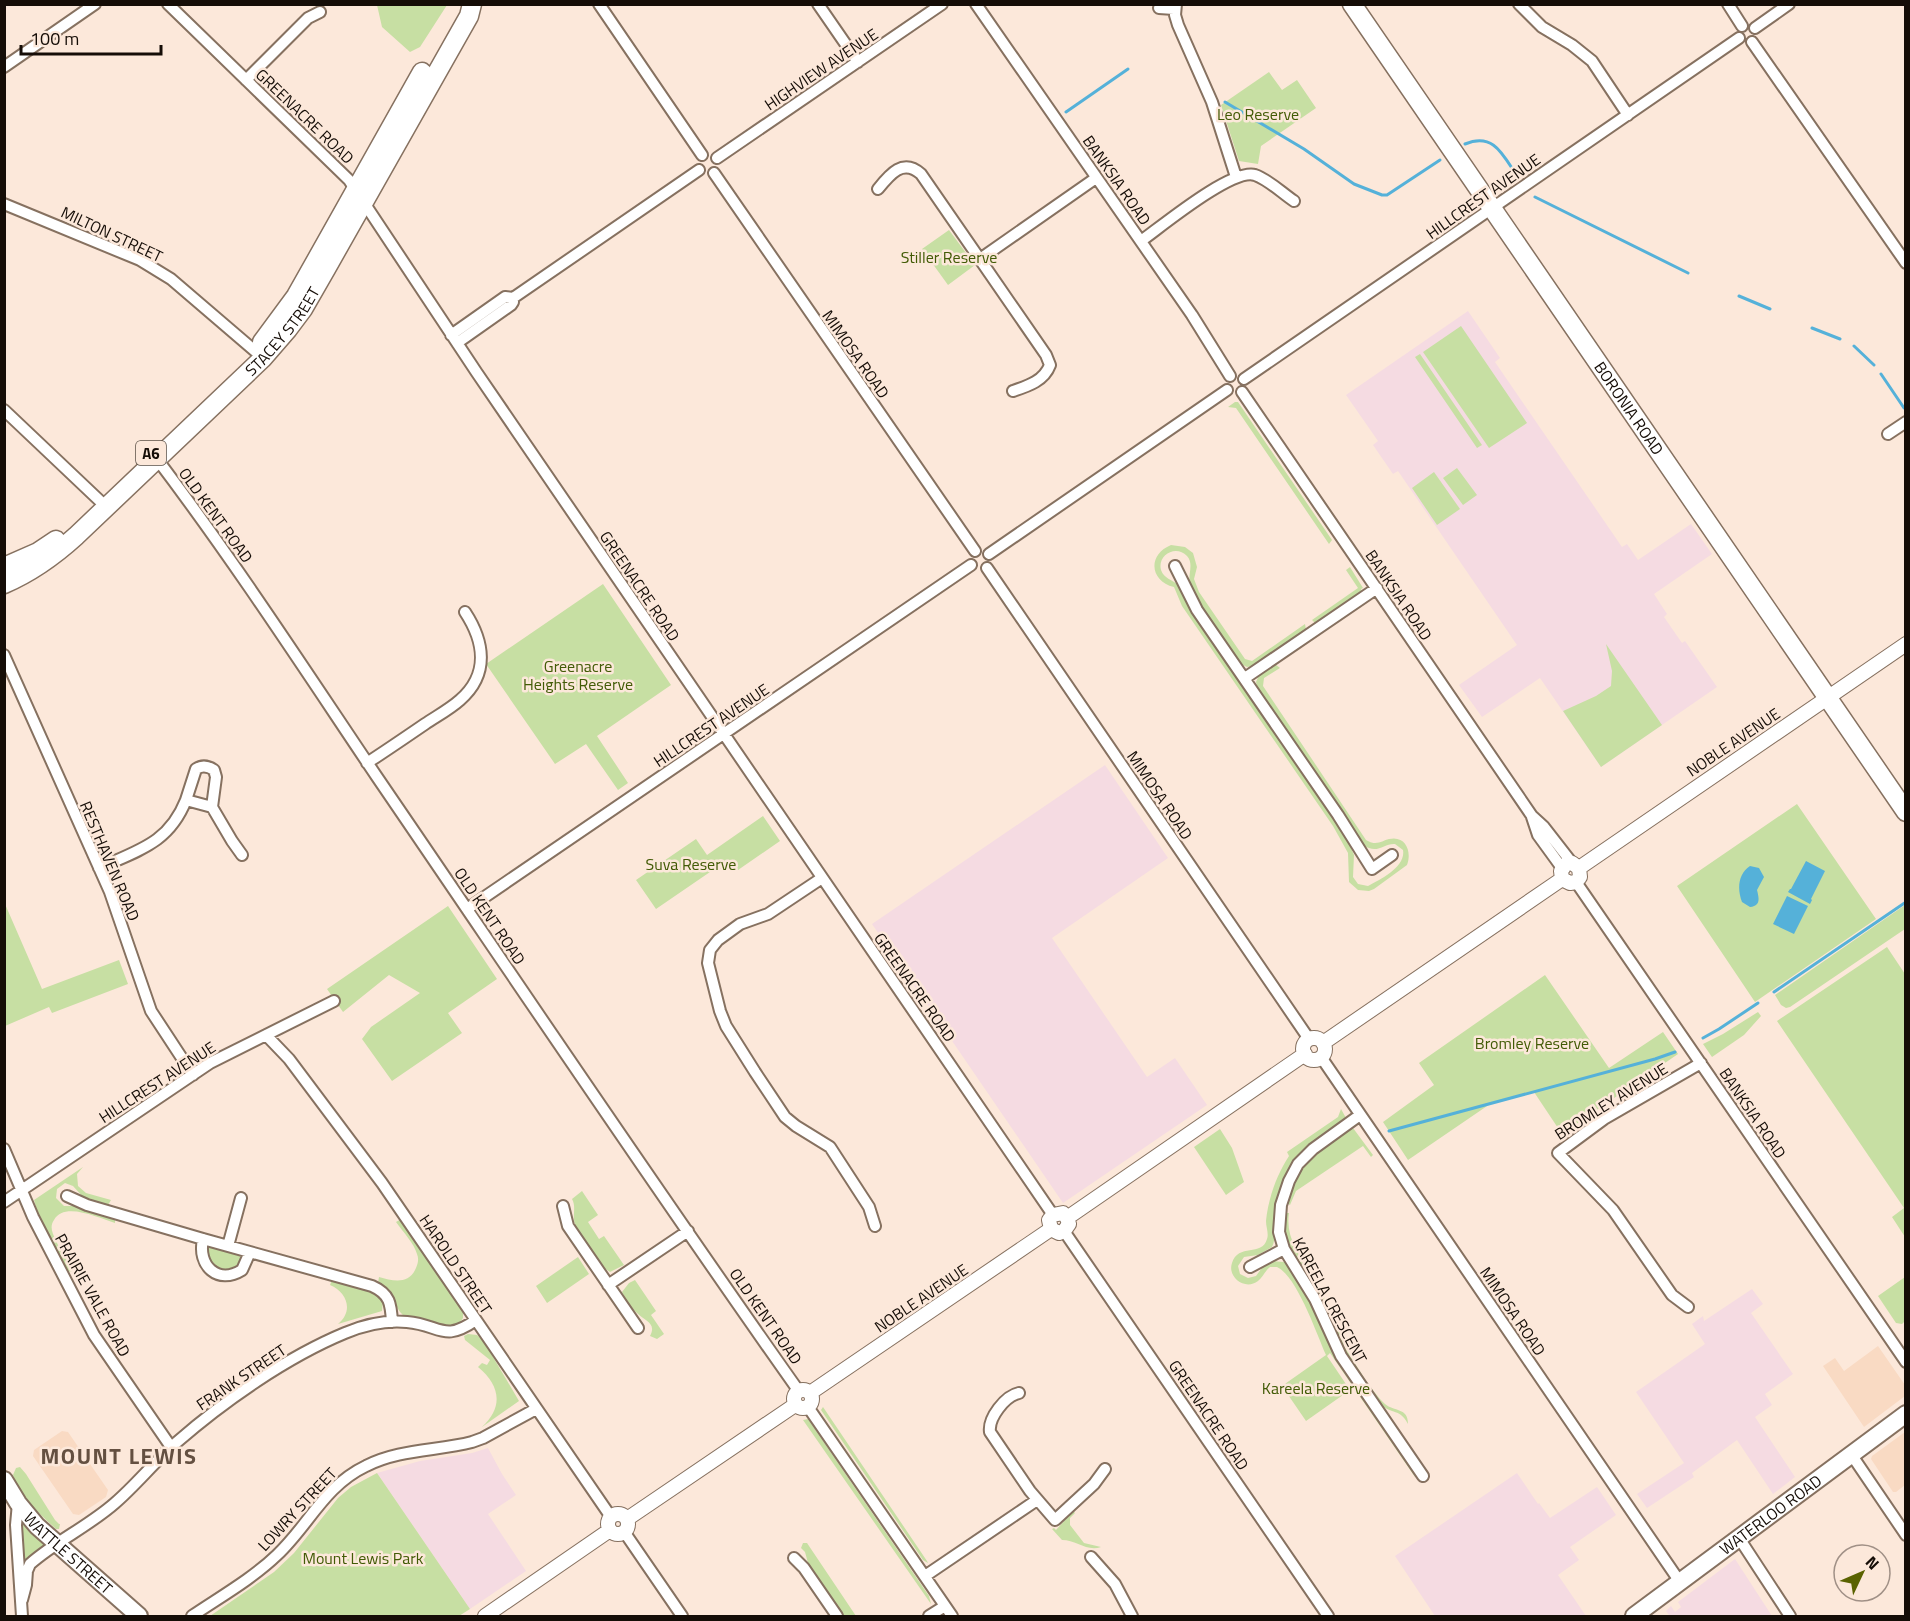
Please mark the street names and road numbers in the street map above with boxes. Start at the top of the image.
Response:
street label: HIGHVIEW AVENUE [759,22,883,116]
street label: GREENACRE ROAD [250,63,360,169]
street label: BANKSIA ROAD [1077,130,1157,230]
street label: HILLCREST AVENUE [1421,147,1545,245]
street label: MILTON STREET [57,200,167,268]
street label: STACEY STREET [239,282,326,381]
street label: MIMOSA ROAD [817,305,895,403]
street label: BORONIA ROAD [1588,356,1670,460]
road number: A6 [136,441,166,465]
street label: OLD KENT ROAD [173,462,259,568]
street label: GREENACRE ROAD [594,526,686,646]
street label: BANKSIA ROAD [1360,545,1438,645]
street label: HILLCREST AVENUE [648,677,774,773]
street label: NOBLE AVENUE [1681,702,1785,782]
street label: MIMOSA ROAD [1121,746,1199,844]
street label: RESTHAVEN ROAD [74,797,146,925]
street label: OLD KENT ROAD [448,863,532,969]
street label: GREENACRE ROAD [868,927,962,1047]
street label: HILLCREST AVENUE [94,1035,220,1129]
street label: BROMLEY AVENUE [1550,1056,1672,1146]
street label: BANKSIA ROAD [1714,1063,1792,1163]
street label: HAROLD STREET [414,1209,499,1319]
street label: PRAIRIE VALE ROAD [49,1229,137,1361]
street label: KAREELA CRESCENT [1287,1233,1374,1368]
street label: NOBLE AVENUE [869,1258,973,1338]
street label: MIMOSA ROAD [1474,1262,1552,1360]
street label: OLD KENT ROAD [724,1263,808,1369]
street label: FRANK STREET [191,1338,291,1416]
street label: GREENACRE ROAD [1163,1355,1255,1475]
street label: LOWRY STREET [252,1461,343,1556]
street label: WATERLOO ROAD [1714,1469,1827,1561]
street label: WATTLE STREET [18,1507,119,1600]

